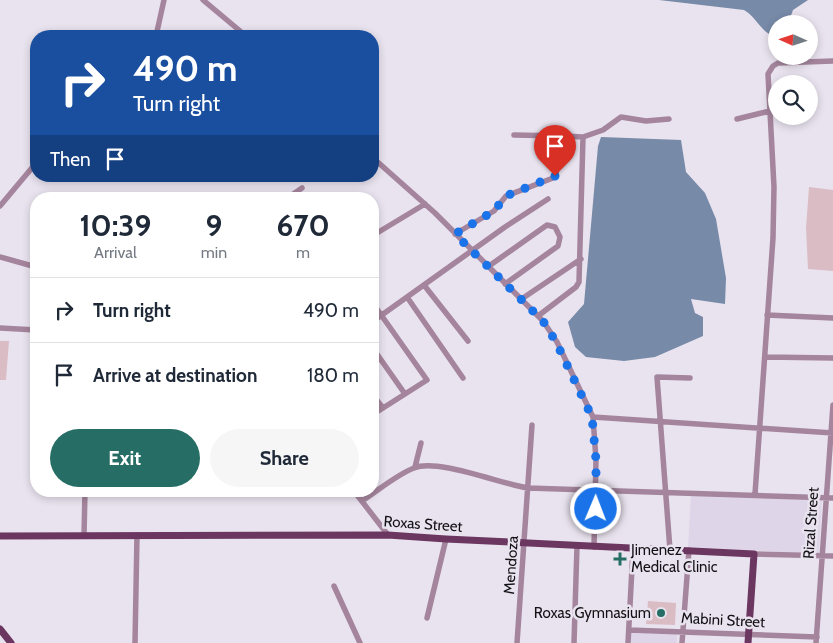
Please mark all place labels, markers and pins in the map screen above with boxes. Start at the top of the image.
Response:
pin [534,125,576,176]
place label: Jimenez Medical Clinic [630,541,718,576]
marker: Jimenez Medical Clinic [613,552,627,566]
place label: Roxas Gymnasium [534,604,651,622]
marker: Roxas Gymnasium [655,607,667,619]

